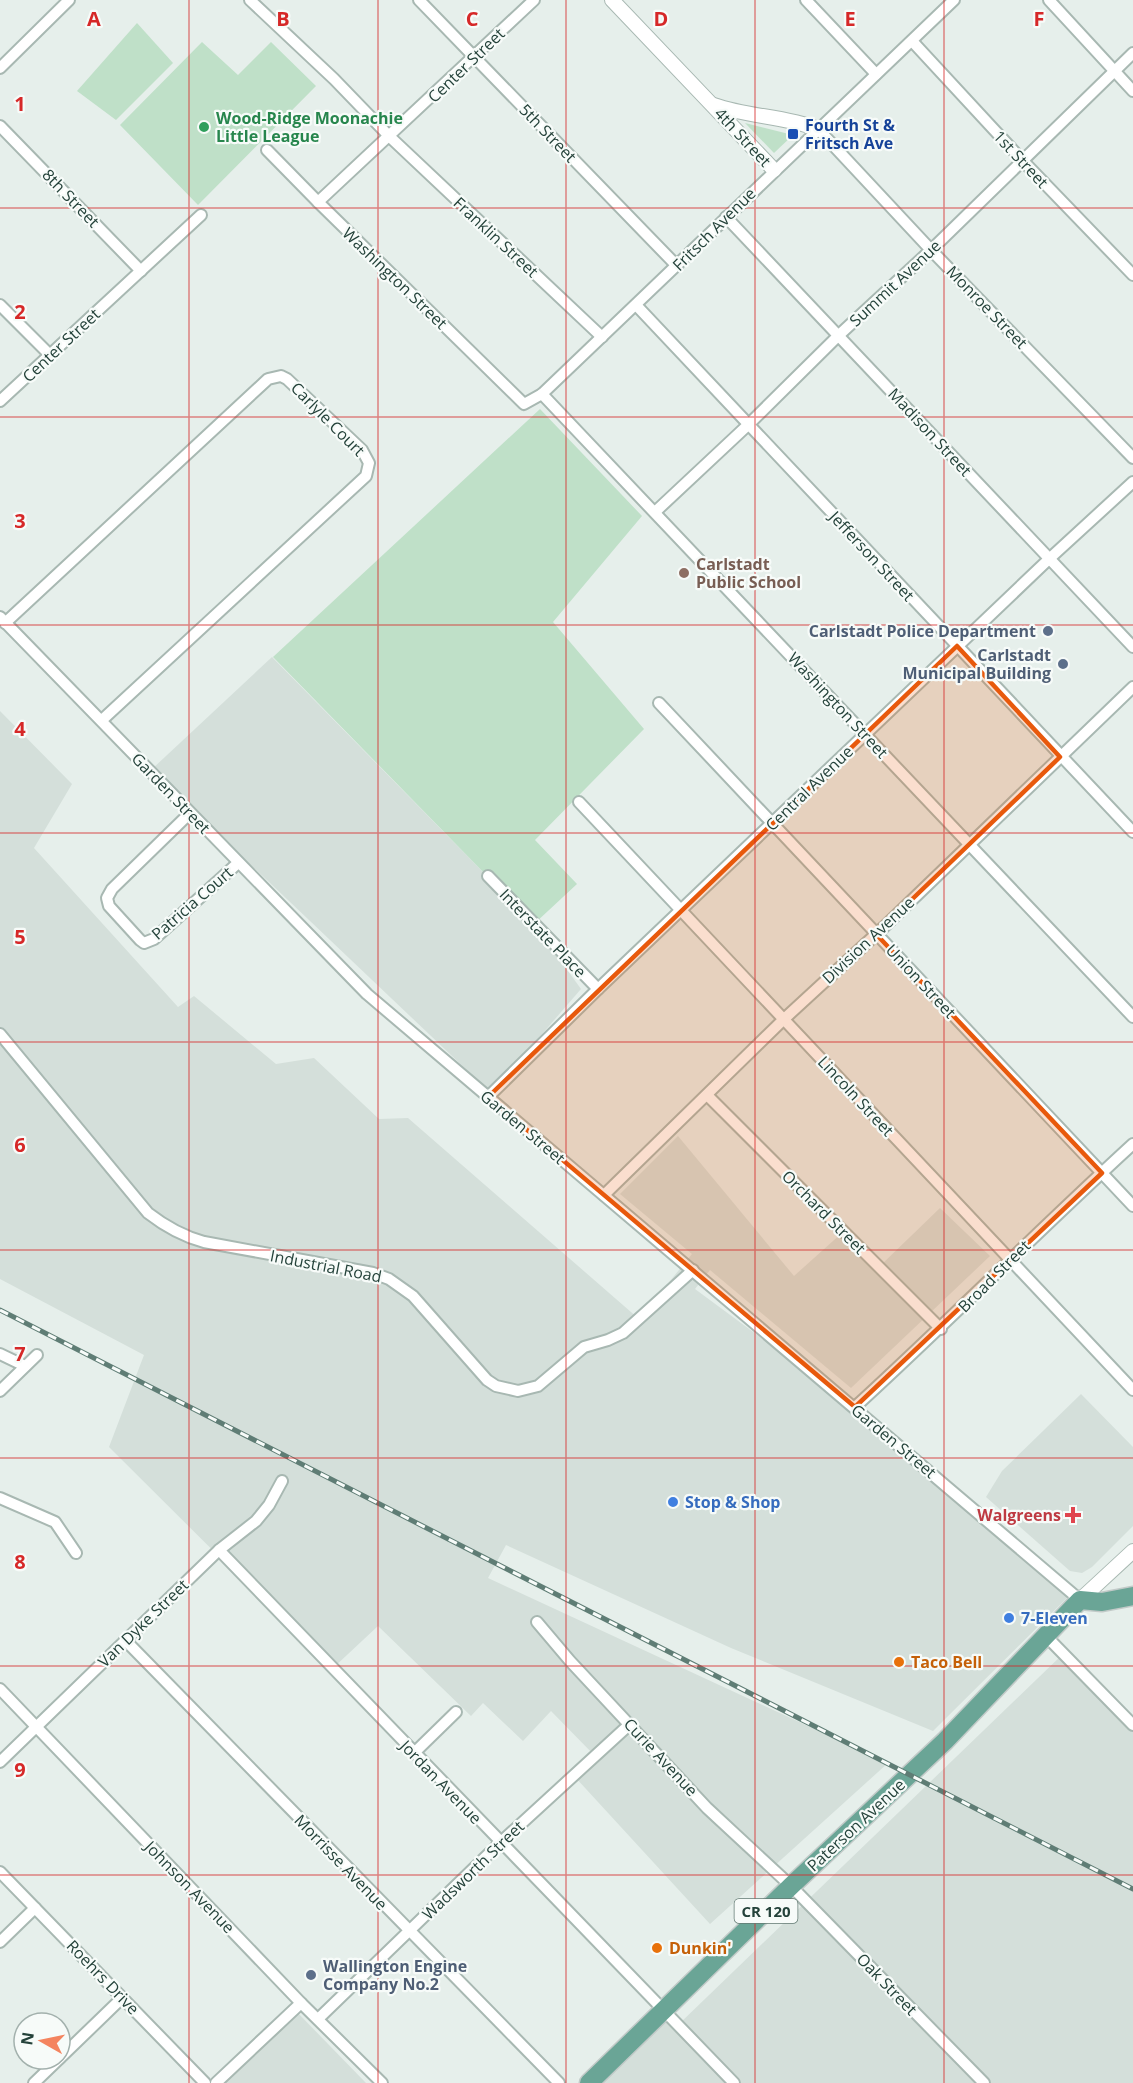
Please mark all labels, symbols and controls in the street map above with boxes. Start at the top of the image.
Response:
text: A [87,5,101,32]
text: B [276,5,290,32]
text: C [466,5,479,32]
text: D [654,5,668,32]
text: E [844,5,856,32]
text: F [1034,5,1044,32]
street label: Center Street [423,23,509,107]
text: 1 [14,90,26,117]
street label: 5th Street [515,99,582,167]
street label: 4th Street [710,103,776,172]
place label: Wood-Ridge Moonachie Little League [216,107,403,147]
place label: Fourth St & Fritsch Ave [805,114,895,154]
marker: Wood-Ridge Moonachie Little League [197,120,211,134]
street label: 1st Street [989,125,1054,193]
marker: Fourth St & Fritsch Ave [786,127,800,141]
street label: 8th Street [38,164,105,232]
street label: Fritsch Avenue [668,182,761,275]
street label: Franklin Street [449,192,543,282]
street label: Washington Street [338,222,452,334]
street label: Summit Avenue [844,235,946,331]
street label: Monroe Street [942,261,1033,354]
text: 2 [14,298,26,325]
street label: Center Street [17,303,105,387]
street label: Carlyle Court [286,377,370,461]
street label: Madison Street [883,383,977,481]
street label: Jefferson Street [823,505,920,606]
text: 3 [14,507,26,534]
place label: Carlstadt Public School [696,553,801,593]
marker: Carlstadt Public School [677,566,691,580]
place label: Carlstadt Police Department [809,620,1036,642]
marker: Carlstadt Police Department [1041,624,1055,638]
place label: Carlstadt Municipal Building [902,644,1051,684]
street label: Washington Street [783,647,893,763]
marker: Carlstadt Municipal Building [1056,657,1070,671]
text: 4 [14,715,26,742]
street label: Central Avenue [760,741,858,835]
street label: Garden Street [127,748,215,838]
street label: Patricia Court [147,861,238,945]
street label: Interstate Place [495,884,591,982]
street label: Division Avenue [817,891,919,989]
text: 5 [14,923,26,950]
street label: Union Street [881,939,961,1023]
street label: Lincoln Street [813,1051,899,1141]
street label: Garden Street [476,1085,570,1169]
text: 6 [14,1131,26,1158]
street label: Orchard Street [777,1165,871,1259]
street label: Broad Street [953,1235,1035,1317]
street label: Industrial Road [268,1244,384,1288]
text: 7 [14,1340,26,1367]
street label: Garden Street [847,1399,941,1483]
place label: Stop & Shop [685,1491,780,1513]
marker: Stop & Shop [666,1495,680,1509]
place label: Walgreens [977,1504,1061,1526]
marker: Walgreens [1066,1508,1080,1522]
text: 8 [14,1548,26,1575]
street label: Van Dyke Street [93,1574,193,1672]
place label: 7-Eleven [1021,1607,1088,1629]
marker: 7-Eleven [1002,1611,1016,1625]
place label: Taco Bell [911,1651,982,1673]
marker: Taco Bell [892,1655,906,1669]
street label: Curie Avenue [619,1713,703,1801]
street label: Jordan Avenue [394,1734,487,1829]
text: 9 [14,1756,26,1783]
street label: Paterson Avenue [802,1774,910,1876]
street label: Morrisse Avenue [290,1809,392,1915]
street label: Wadsworth Street [417,1815,529,1924]
street label: Johnson Avenue [139,1835,240,1938]
road number: CR 120 [734,1899,798,1923]
street label: Roehrs Drive [62,1935,144,2019]
place label: Dunkin' [669,1937,731,1959]
marker: Dunkin' [650,1941,664,1955]
street label: Oak Street [852,1948,922,2020]
place label: Wallington Engine Company No.2 [323,1955,467,1995]
marker: Wallington Engine Company No.2 [304,1968,318,1982]
north arrow [12,2011,72,2071]
text: N [15,2031,39,2047]

